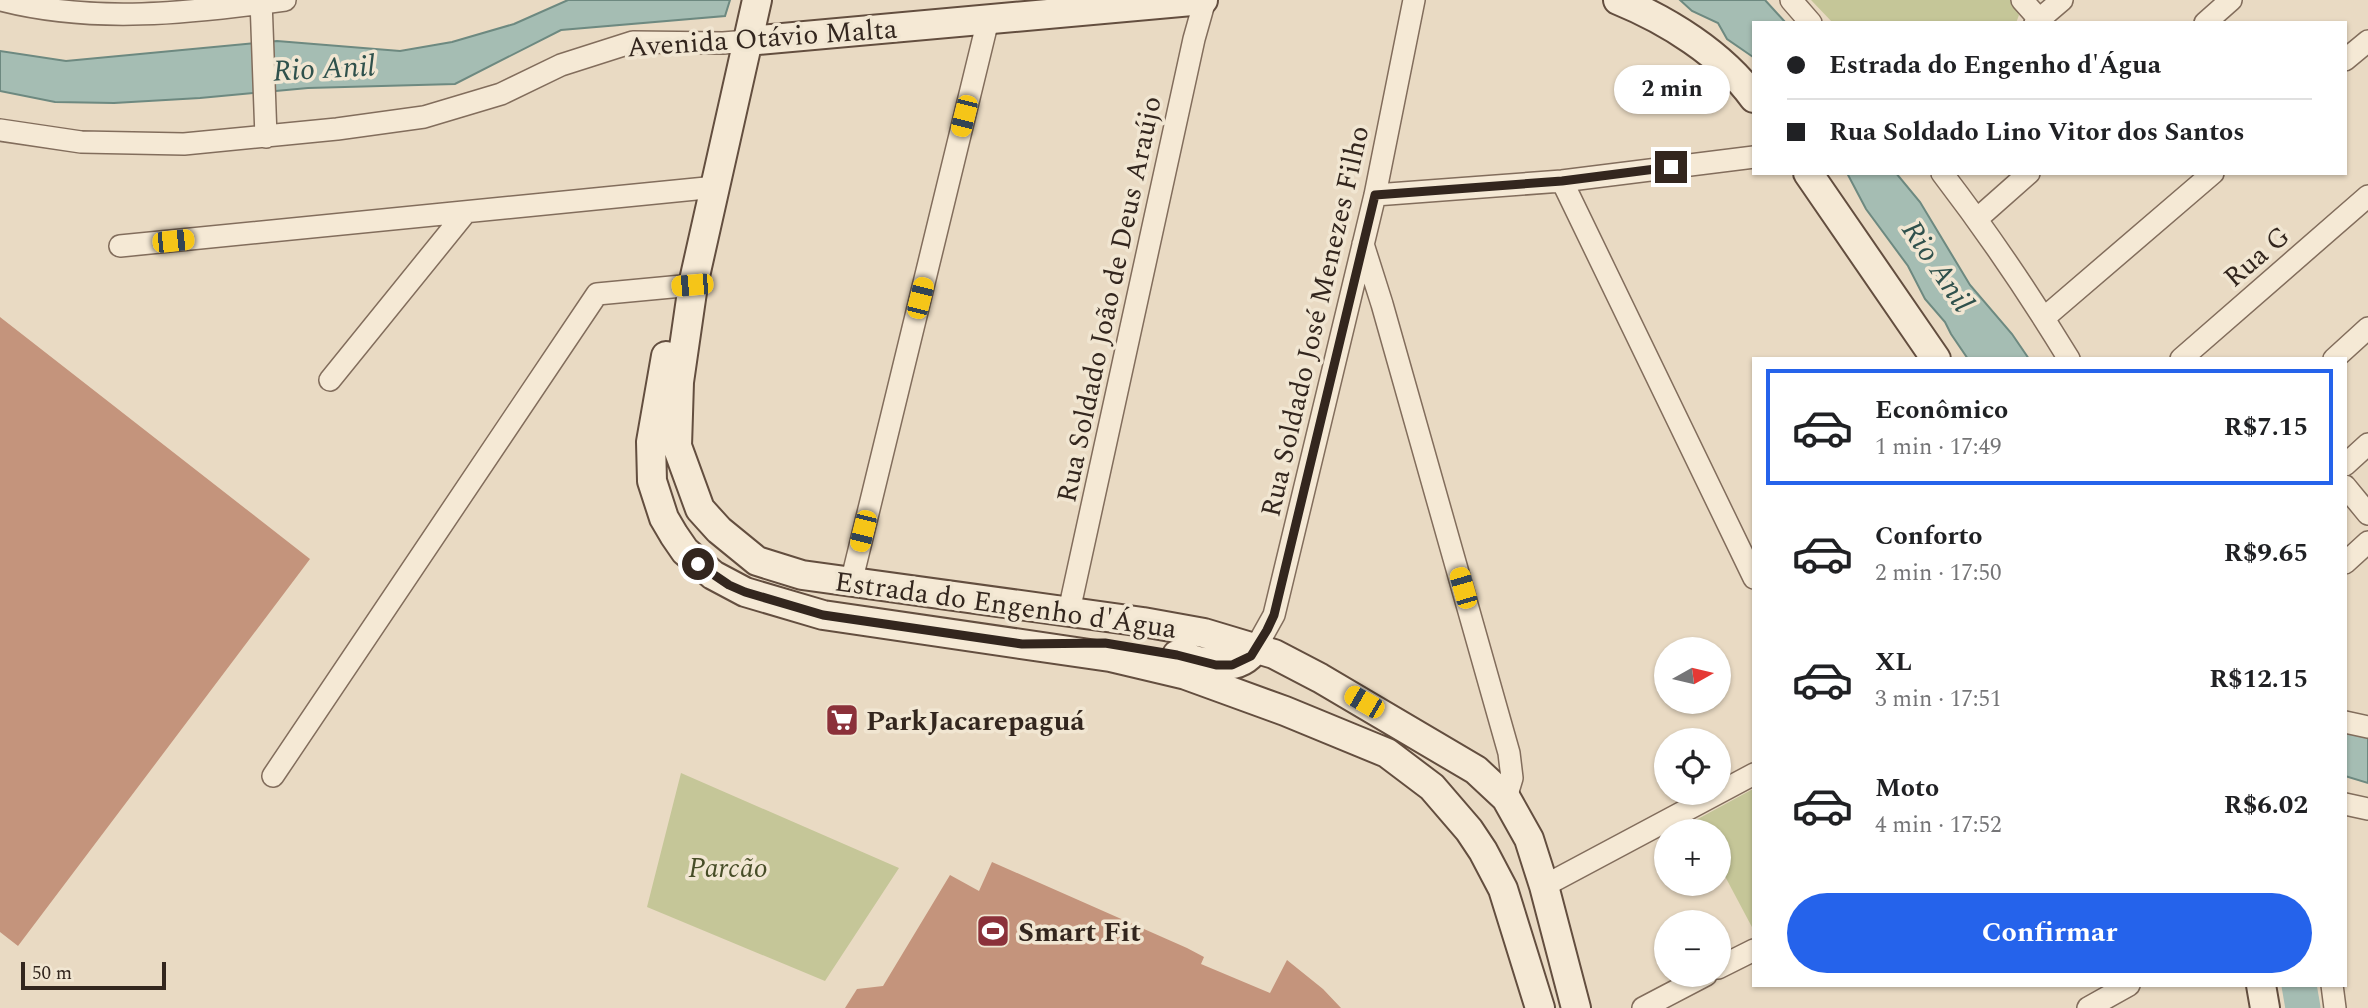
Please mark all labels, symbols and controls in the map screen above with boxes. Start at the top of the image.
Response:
street label: Avenida Otávio Malta [625,8,899,69]
water label: Rio Anil [272,43,377,95]
text: Estrada do Engenho d'Água [1829,45,2161,85]
callout: 2 min [1613,66,1729,114]
text: 2 min [1641,72,1703,107]
street label: Rua Soldado João de Deus Araújo [1045,92,1174,506]
car [949,93,980,139]
text: Rua Soldado Lino Vitor dos Santos [1829,112,2245,152]
street label: Rua Soldado José Menezes Filho [1249,121,1381,521]
route end [1655,151,1687,183]
water label: Rio Anil [1889,211,1985,322]
street label: Rua G [2214,216,2300,298]
car [152,228,195,254]
car [671,273,714,297]
car [905,275,936,321]
text: Econômico [1875,390,2008,430]
icon: car [1791,396,1854,459]
text: R$7.15 [2224,407,2308,447]
text: 1 min · 17:49 [1875,430,2002,465]
car [848,508,879,554]
text: Conforto [1875,516,1983,556]
icon: car [1791,522,1854,585]
text: R$9.65 [2224,533,2308,573]
route start [682,548,714,580]
text: 2 min · 17:50 [1875,556,2002,591]
street label: Estrada do Engenho d'Água [832,560,1180,651]
car [1448,565,1479,611]
north arrow [1654,637,1731,714]
map controls [1654,637,1731,987]
text: XL [1875,642,1912,682]
icon: car [1791,648,1854,711]
text: R$12.15 [2209,659,2308,699]
car [1341,682,1388,722]
text: 3 min · 17:51 [1875,682,2002,717]
place label: ParkJacarepaguá [866,700,1085,743]
supermarket icon: ParkJacarepaguá [823,701,861,739]
button: locate [1654,728,1731,805]
text: Moto [1875,768,1939,808]
icon: car [1791,774,1854,837]
text: R$6.02 [2224,785,2308,825]
text: 4 min · 17:52 [1875,808,2002,843]
button: + [1654,819,1731,896]
park label: Parcão [688,847,768,890]
button: Confirmar [1787,893,2312,973]
button: − [1654,910,1731,987]
place label: Smart Fit [1018,911,1141,954]
sports icon: Smart Fit [974,912,1012,950]
scale bar [21,959,166,991]
text: 50 m [32,959,72,988]

